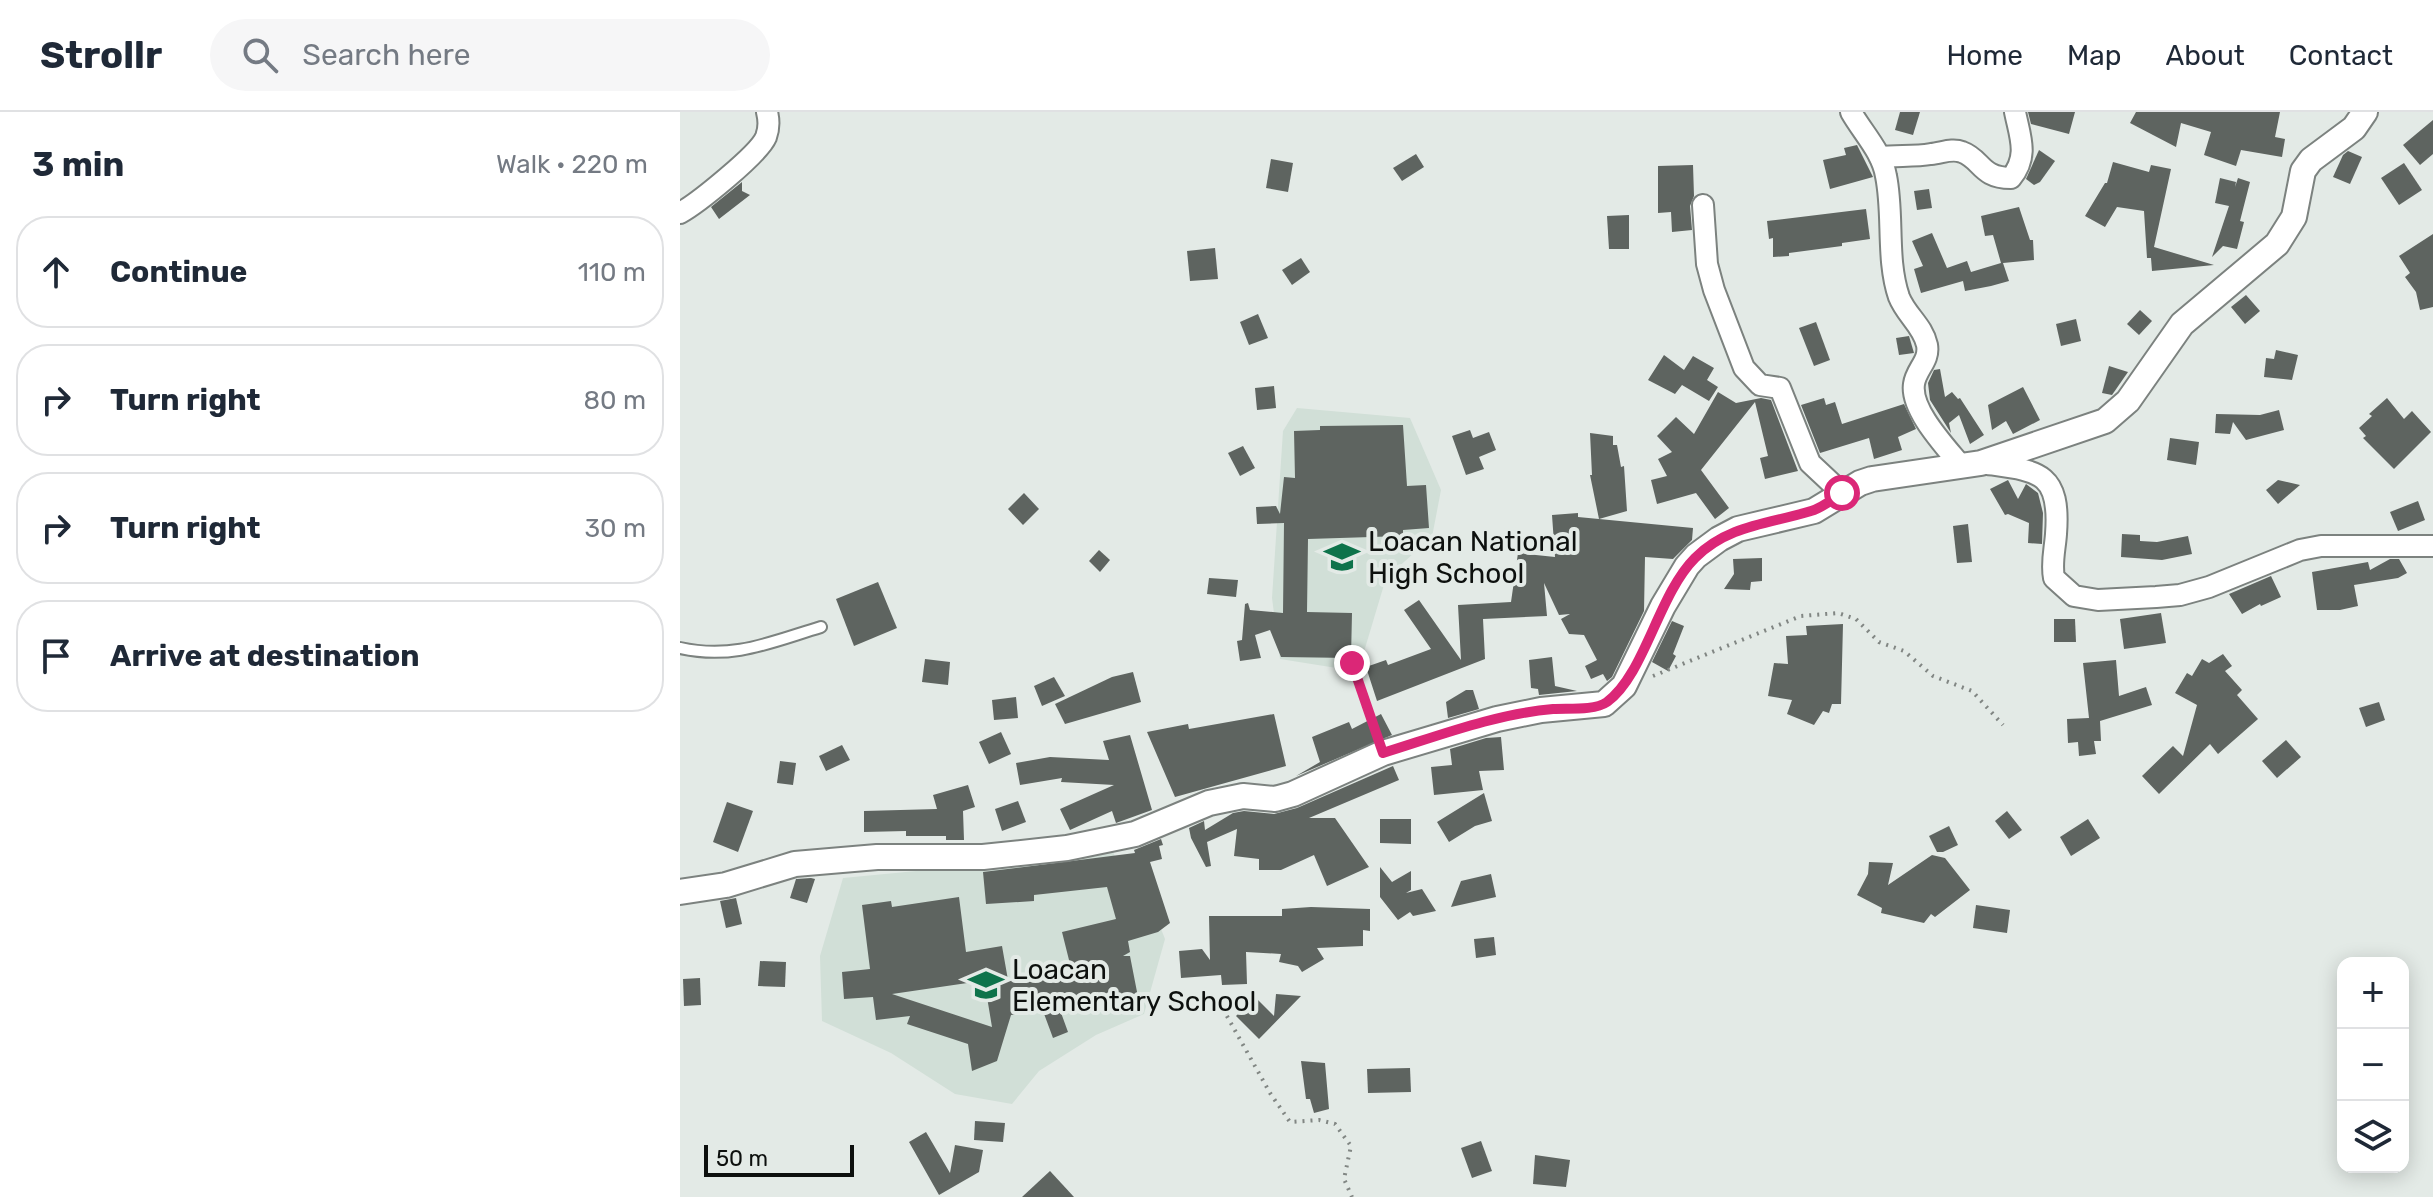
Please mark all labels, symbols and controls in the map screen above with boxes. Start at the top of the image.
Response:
search box [210,19,770,91]
text: Strollr [40,32,162,78]
icon: search [238,33,282,77]
text: Search here [302,37,471,73]
text: Home [1946,39,2023,72]
text: Map [2067,39,2121,72]
text: About [2165,39,2245,72]
text: Contact [2289,39,2393,72]
text: 3 min [32,144,124,185]
text: Walk · 220 m [496,149,648,180]
icon: ahead [34,250,78,294]
text: Continue [110,254,247,290]
text: 110 m [578,257,646,288]
icon: right [34,378,78,422]
text: Turn right [110,382,261,418]
text: 80 m [583,385,646,416]
route start [1824,475,1860,511]
icon: right [34,506,78,550]
text: Turn right [110,510,261,546]
text: 30 m [584,513,646,544]
place label: Loacan National High School [1368,525,1578,590]
school or university icon: Loacan National High School [1323,538,1361,576]
icon: arrive [34,634,78,678]
text: Arrive at destination [110,638,420,674]
route end [1334,645,1370,681]
place label: Loacan Elementary School [1012,953,1256,1018]
map controls [2337,957,2409,1173]
button: + [2337,957,2409,1029]
school or university icon: Loacan Elementary School [967,966,1005,1004]
button: − [2337,1029,2409,1101]
button: layers [2337,1101,2409,1173]
scale bar [704,1141,854,1177]
text: 50 m [716,1145,768,1172]

